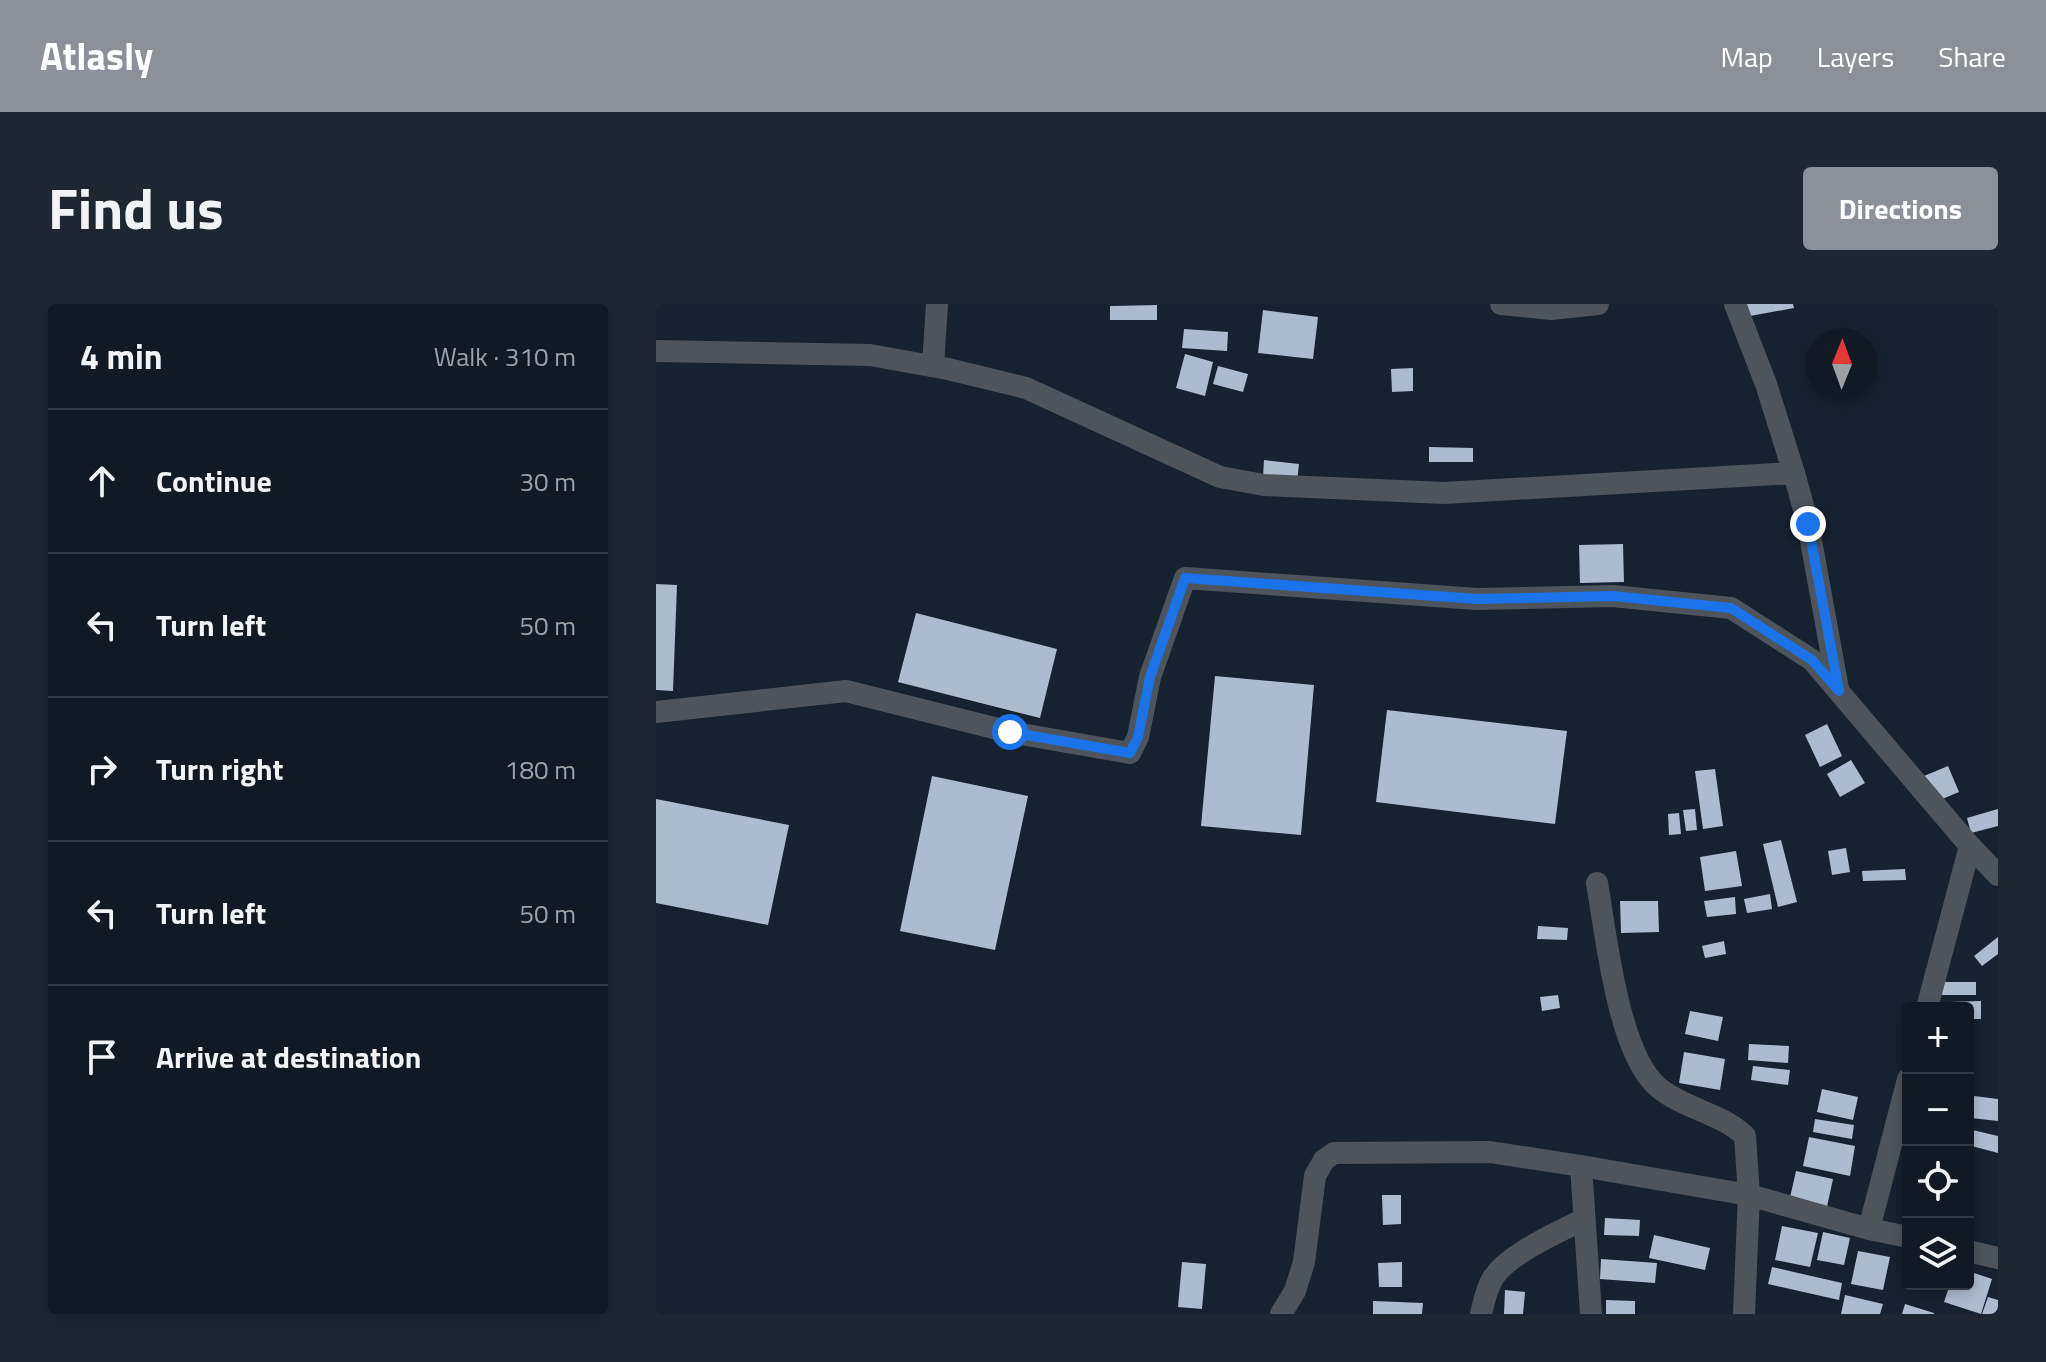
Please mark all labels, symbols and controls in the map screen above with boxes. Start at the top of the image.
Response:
text: Atlasly [40,27,153,85]
text: Map [1720,35,1773,78]
text: Layers [1817,35,1894,78]
text: Share [1938,35,2006,78]
text: Find us [48,166,224,251]
button: Directions [1803,167,1998,250]
north arrow [1806,328,1878,400]
text: 4 min [80,330,163,382]
text: Walk · 310 m [434,337,576,376]
text: Continue [156,458,272,504]
icon: ahead [80,459,124,503]
text: 30 m [519,462,576,501]
route end [1790,506,1826,542]
text: Turn left [156,602,266,648]
icon: left [80,603,124,647]
text: 50 m [519,606,576,645]
route start [992,714,1028,750]
text: Turn right [156,746,284,792]
icon: right [80,747,124,791]
text: 180 m [505,750,576,789]
text: Turn left [156,890,266,936]
icon: left [80,891,124,935]
text: 50 m [519,894,576,933]
map controls [1902,1002,1974,1290]
button: + [1902,1002,1974,1074]
text: Arrive at destination [156,1034,421,1080]
icon: arrive [80,1035,124,1079]
button: − [1902,1074,1974,1146]
button: locate [1902,1146,1974,1218]
button: layers [1902,1218,1974,1290]

